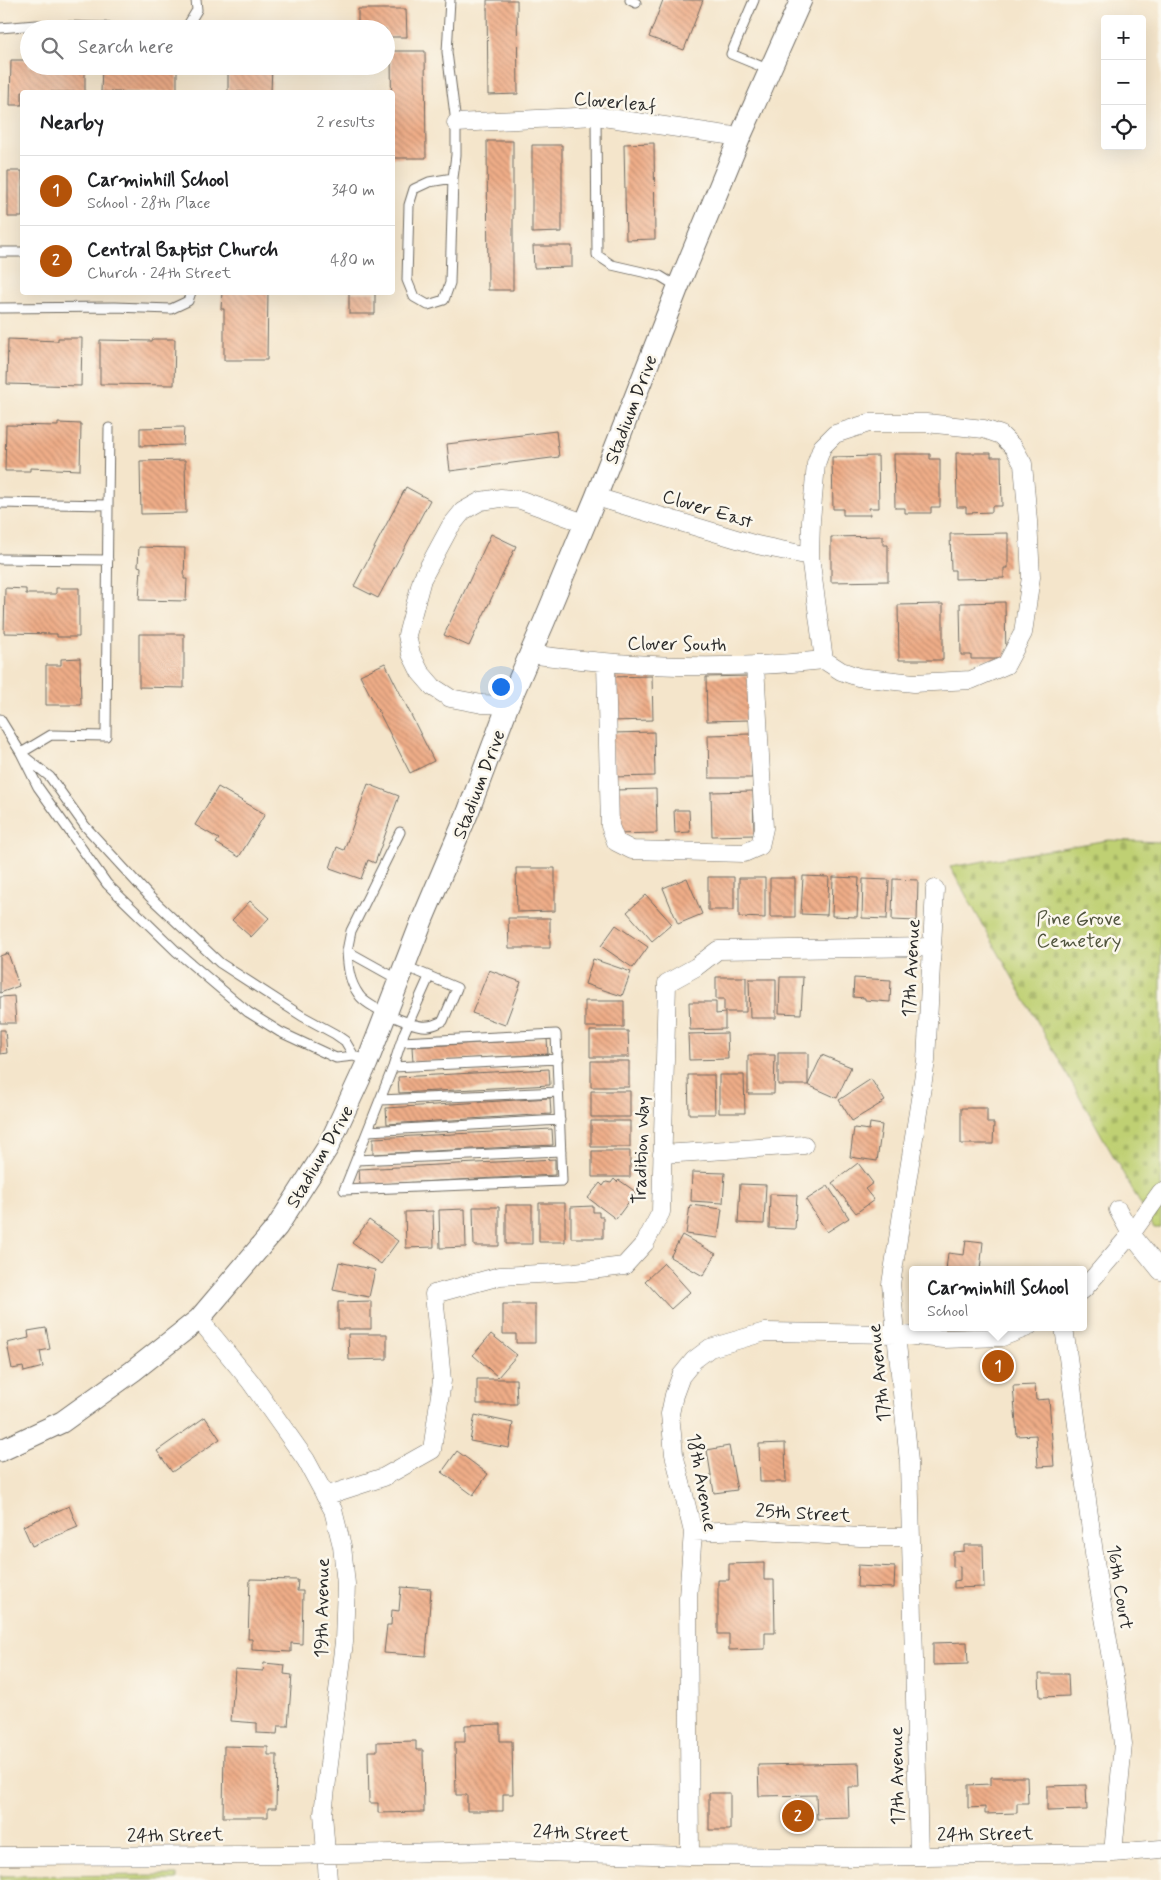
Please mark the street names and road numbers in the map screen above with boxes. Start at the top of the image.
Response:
street label: Cloverleaf [573,86,657,119]
street label: Stadium Drive [599,351,664,468]
street label: Clover East [659,484,756,535]
street label: Clover South [627,631,727,658]
street label: Stadium Drive [447,726,512,843]
street label: 17th Avenue [896,918,927,1018]
street label: Tradition Way [627,1096,656,1205]
street label: Stadium Drive [281,1101,360,1213]
street label: 17th Avenue [862,1322,897,1423]
street label: 18th Avenue [681,1431,722,1533]
street label: 25th Street [755,1499,851,1528]
street label: 16th Court [1100,1543,1139,1632]
street label: 19th Avenue [309,1558,336,1658]
street label: 17th Avenue [884,1726,911,1826]
street label: 24th Street [532,1819,630,1848]
street label: 24th Street [937,1821,1033,1848]
street label: 24th Street [127,1822,223,1849]

